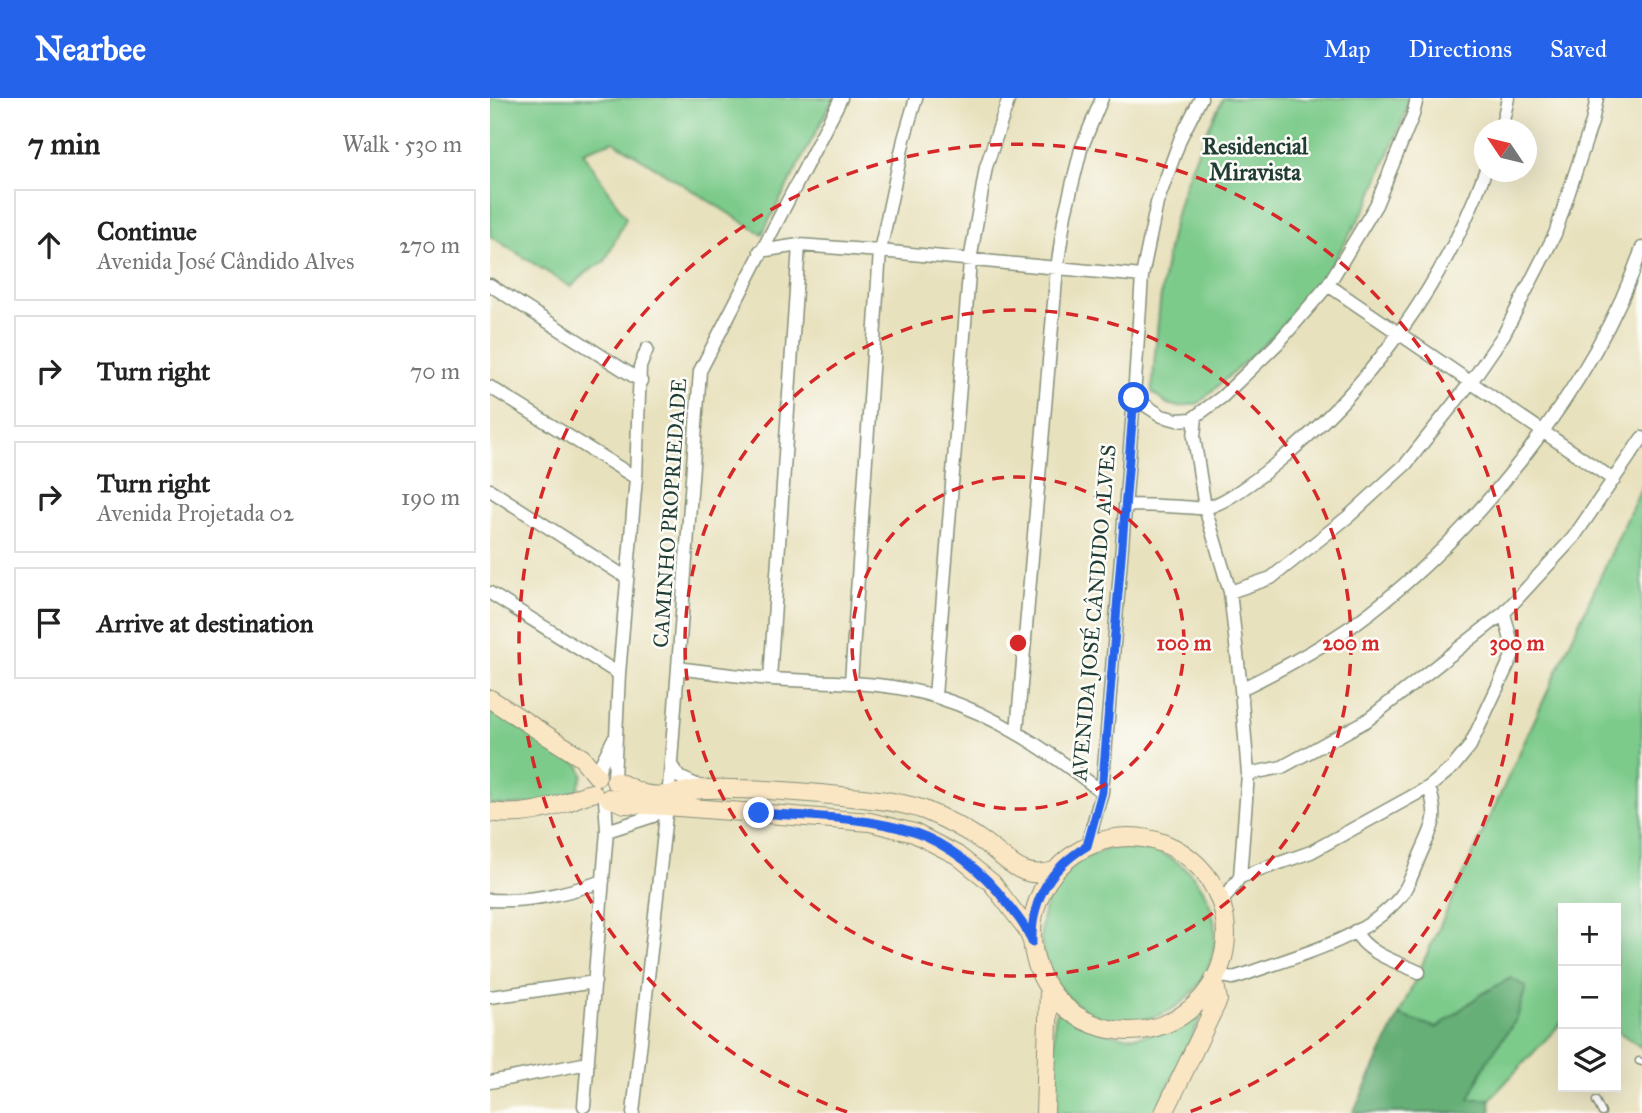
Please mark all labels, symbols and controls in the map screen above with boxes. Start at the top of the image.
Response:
text: Nearbee [35,29,146,69]
text: Map [1324,34,1371,64]
text: Directions [1409,34,1512,64]
text: Saved [1550,34,1607,64]
north arrow [1474,119,1537,182]
text: 7 min [28,126,100,162]
text: Walk · 530 m [342,130,462,158]
district label: Residencial Miravista [1202,132,1309,186]
text: Continue [97,215,197,247]
icon: ahead [30,226,68,264]
text: 270 m [399,231,460,259]
text: Avenida José Cândido Alves [97,247,354,275]
icon: right [30,352,68,390]
text: Turn right [97,355,210,387]
text: 70 m [410,357,460,385]
street label: CAMINHO PROPRIEDADE [648,377,692,649]
route start [1118,382,1149,413]
street label: AVENIDA JOSÉ CÂNDIDO ALVES [1065,444,1122,783]
text: Turn right [97,467,210,499]
icon: right [30,478,68,516]
text: 190 m [401,483,460,511]
text: Avenida Projetada 02 [97,499,294,527]
icon: arrive [30,604,68,642]
text: Arrive at destination [97,607,314,639]
text: 100 m [1157,630,1212,656]
text: 200 m [1323,630,1380,656]
text: 300 m [1489,630,1545,656]
centre of rings [1006,631,1030,655]
route end [743,797,774,828]
map controls [1558,903,1621,1092]
button: + [1558,903,1621,966]
button: − [1558,966,1621,1029]
button: layers [1558,1029,1621,1092]

